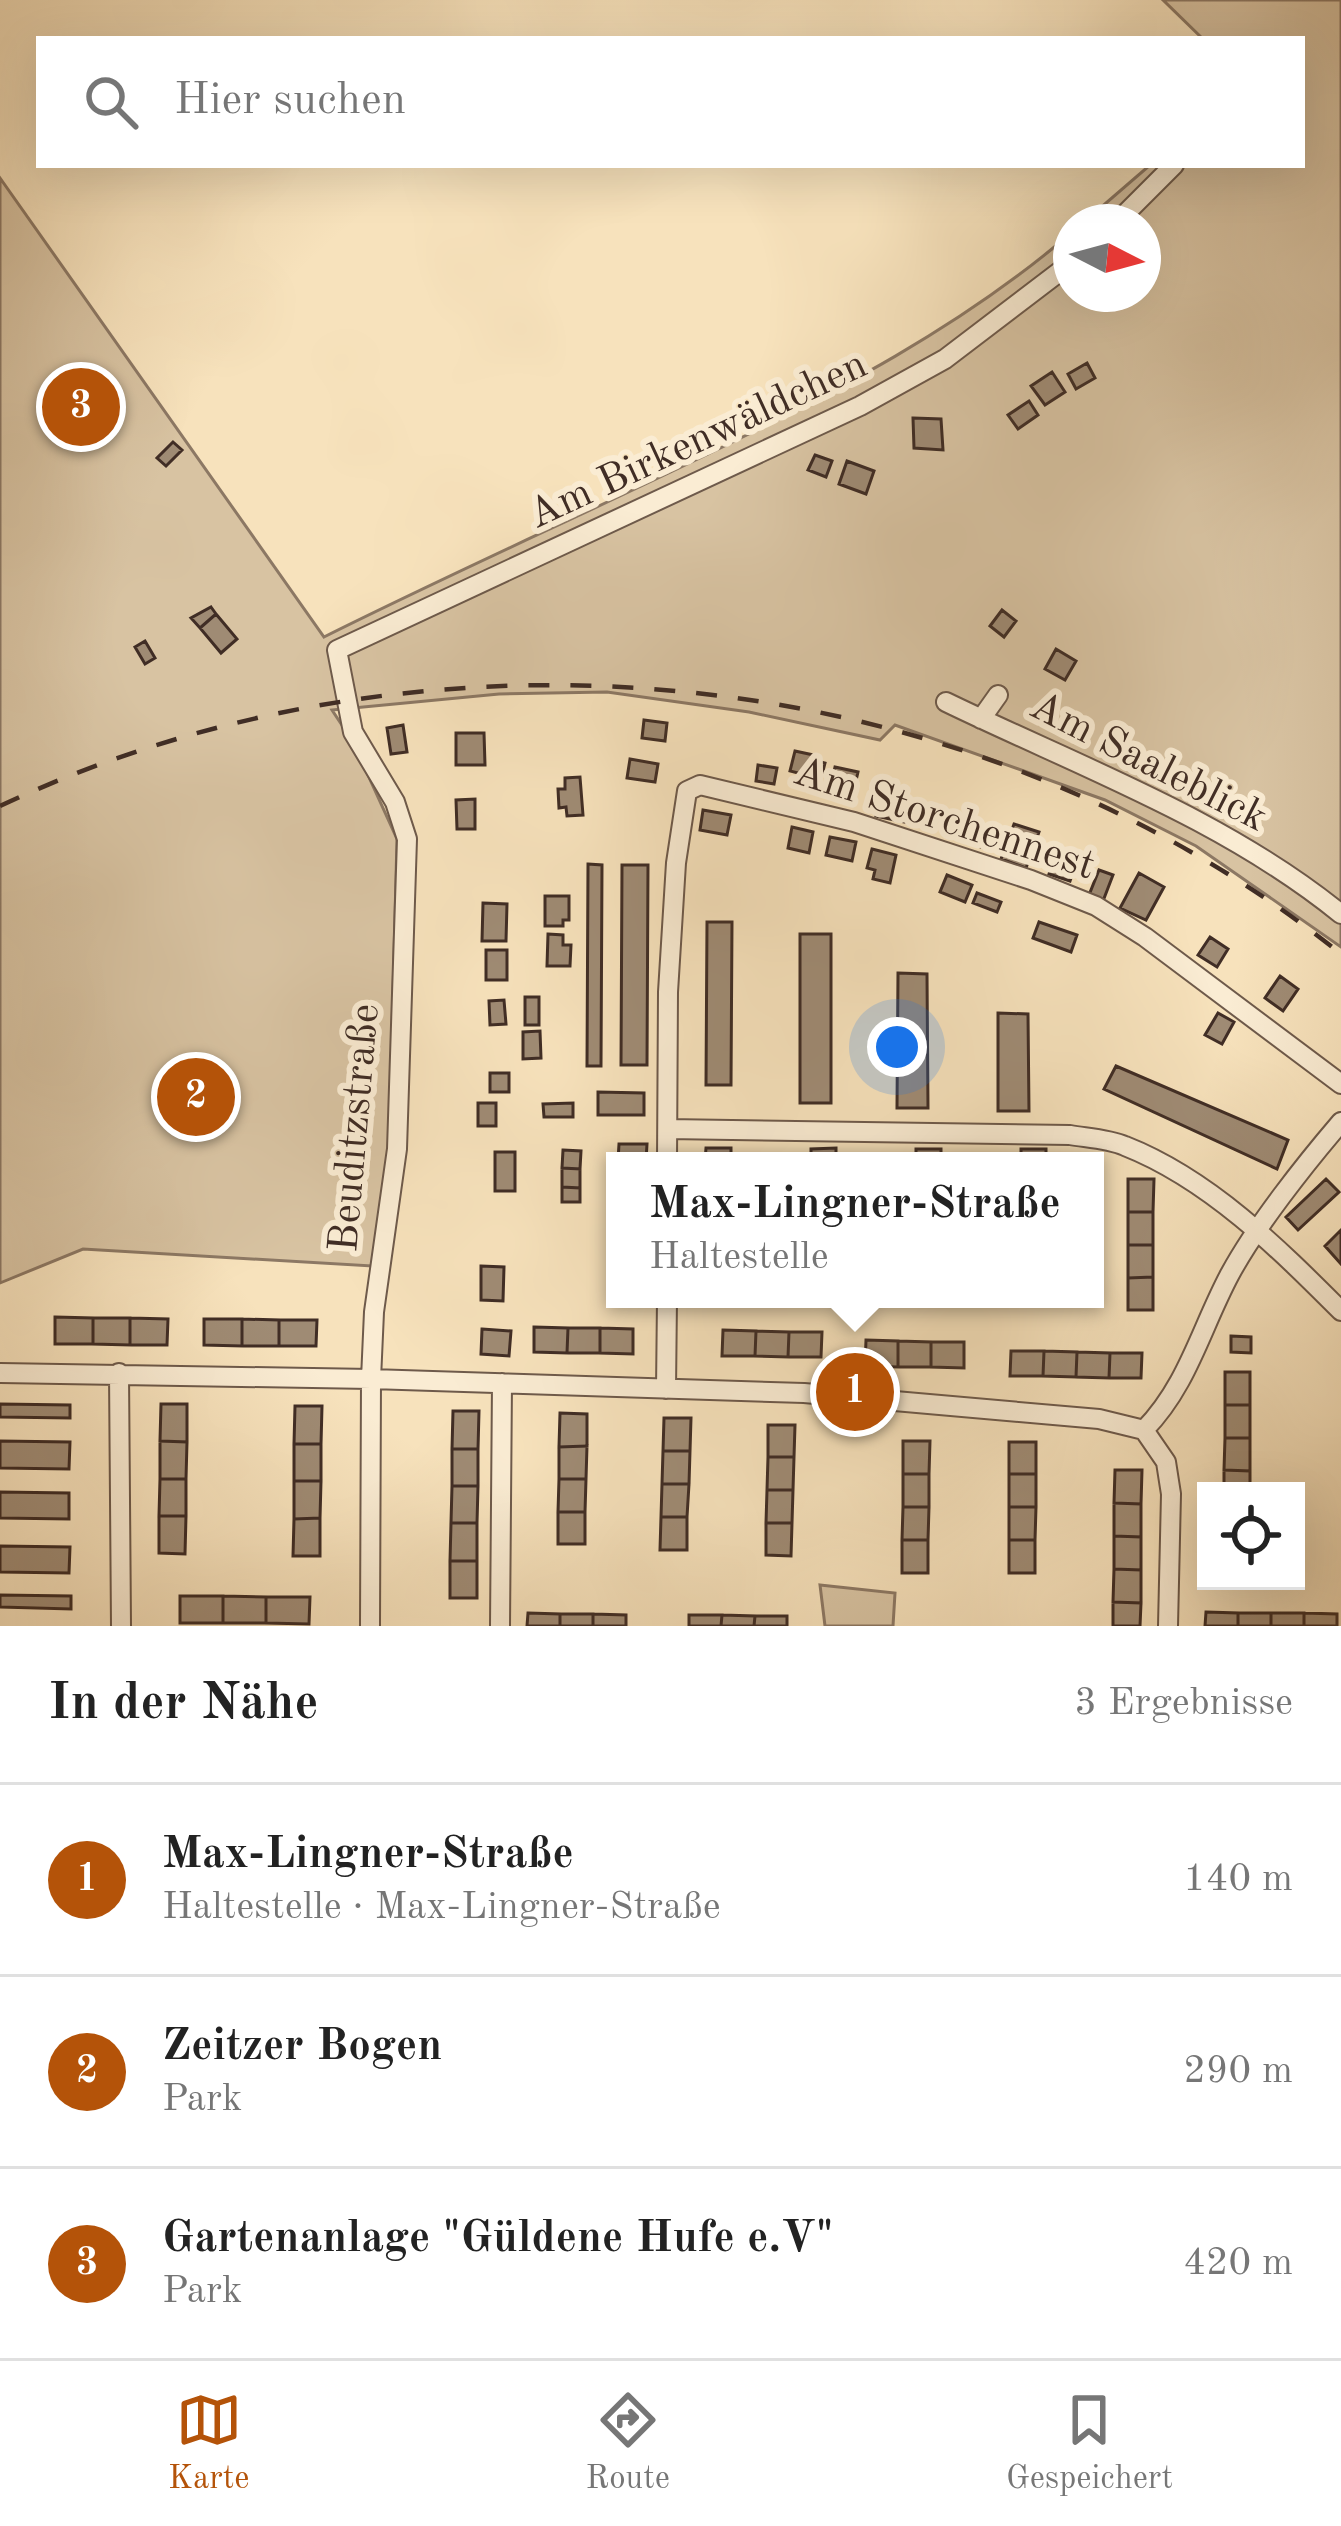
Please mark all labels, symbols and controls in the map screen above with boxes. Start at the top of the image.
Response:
search box [36,36,1305,168]
icon: search [78,69,144,135]
text: Hier suchen [174,79,406,124]
north arrow [1053,204,1161,312]
street label: Am Birkenwäldchen [522,344,874,538]
pin: 3 [42,362,120,452]
street label: Am Saaleblick [1023,685,1273,841]
street label: Am Storchennest [788,752,1100,888]
street label: Beuditzstraße [324,1002,388,1254]
your location [867,1017,927,1077]
pin: 2 [157,1052,235,1142]
popup [606,1152,1104,1308]
text: Max-Lingner-Straße [649,1183,1061,1228]
text: Haltestelle [649,1238,829,1277]
pin: 1 [816,1347,894,1437]
map controls [1197,1482,1305,1590]
button: locate [1197,1482,1305,1590]
text: In der Nähe [48,1679,319,1730]
text: 3 Ergebnisse [1074,1684,1293,1723]
text: Max-Lingner-Straße [162,1833,574,1878]
text: 1 [76,1860,98,1899]
text: 140 m [1183,1860,1293,1899]
text: Haltestelle · Max-Lingner-Straße [162,1888,721,1927]
text: Zeitzer Bogen [162,2025,442,2070]
text: 2 [76,2052,98,2091]
text: 290 m [1183,2052,1293,2091]
text: Park [162,2080,242,2119]
text: Gartenanlage "Güldene Hufe e.V" [162,2217,834,2262]
text: 3 [76,2244,98,2283]
text: 420 m [1183,2244,1293,2283]
text: Park [162,2272,242,2311]
tab: Karte [168,2387,250,2500]
tab: Route [586,2387,670,2500]
tab: Gespeichert [1006,2387,1173,2500]

